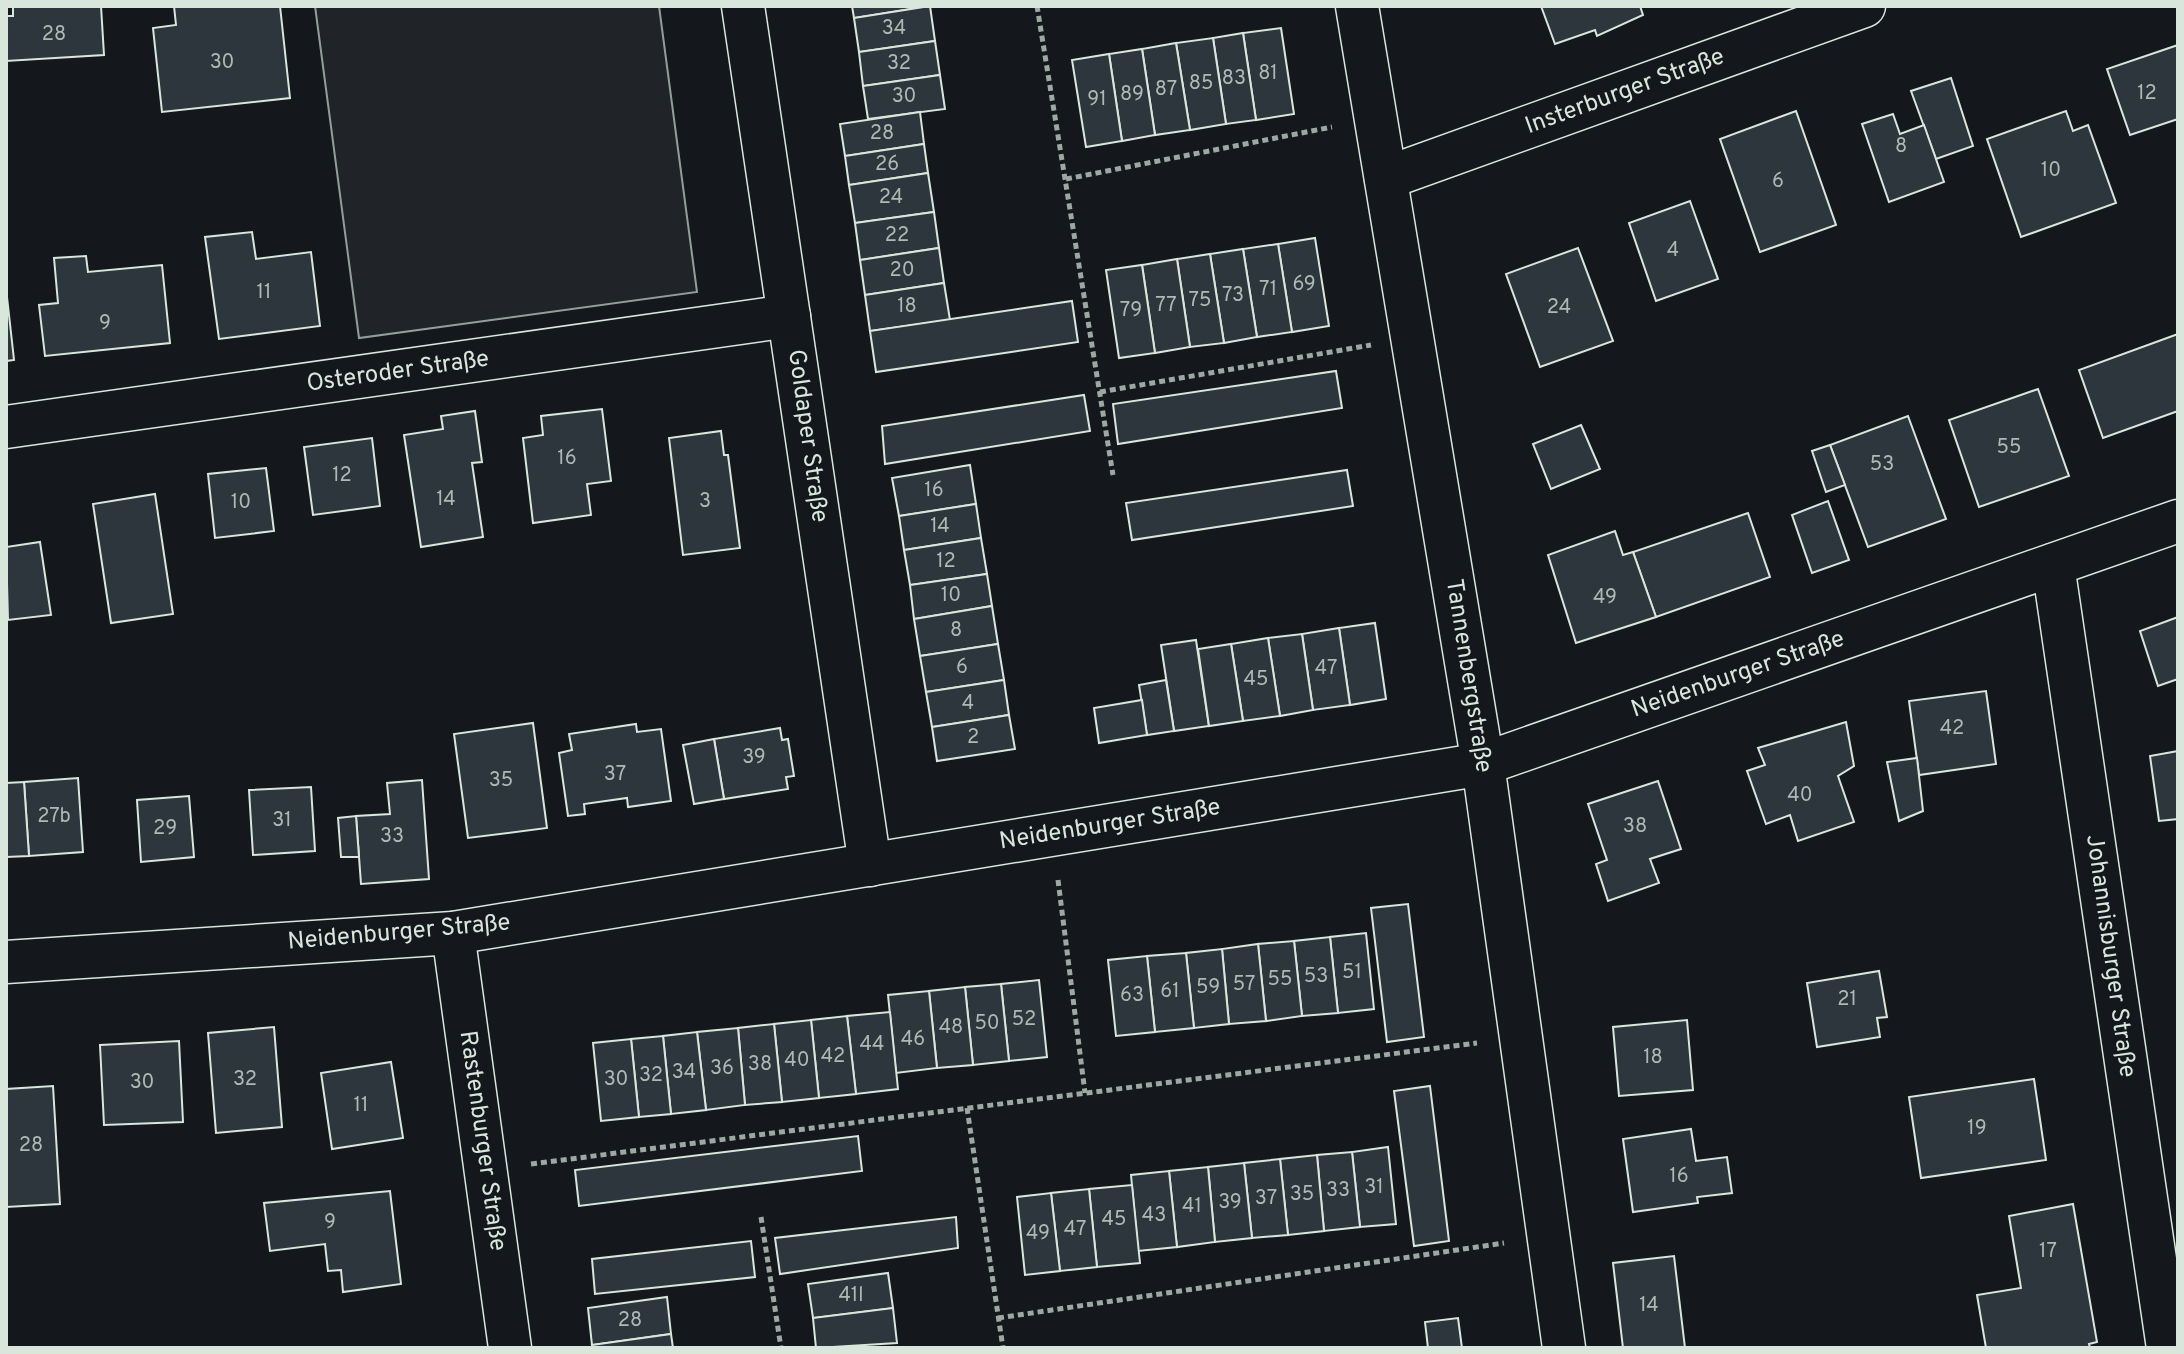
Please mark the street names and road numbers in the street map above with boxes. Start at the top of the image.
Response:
street label: Insterburger Straße [1521,42,1729,142]
street label: Osteroder Straße [305,344,491,400]
street label: Goldaper Straße [780,347,834,525]
street label: Tannenbergstraße [1438,577,1498,775]
street label: Neidenburger Straße [1627,624,1849,726]
street label: Neidenburger Straße [997,793,1223,857]
street label: Johannisburger Straße [2078,833,2142,1079]
street label: Neidenburger Straße [286,908,512,958]
street label: Rastenburger Straße [452,1029,512,1253]

